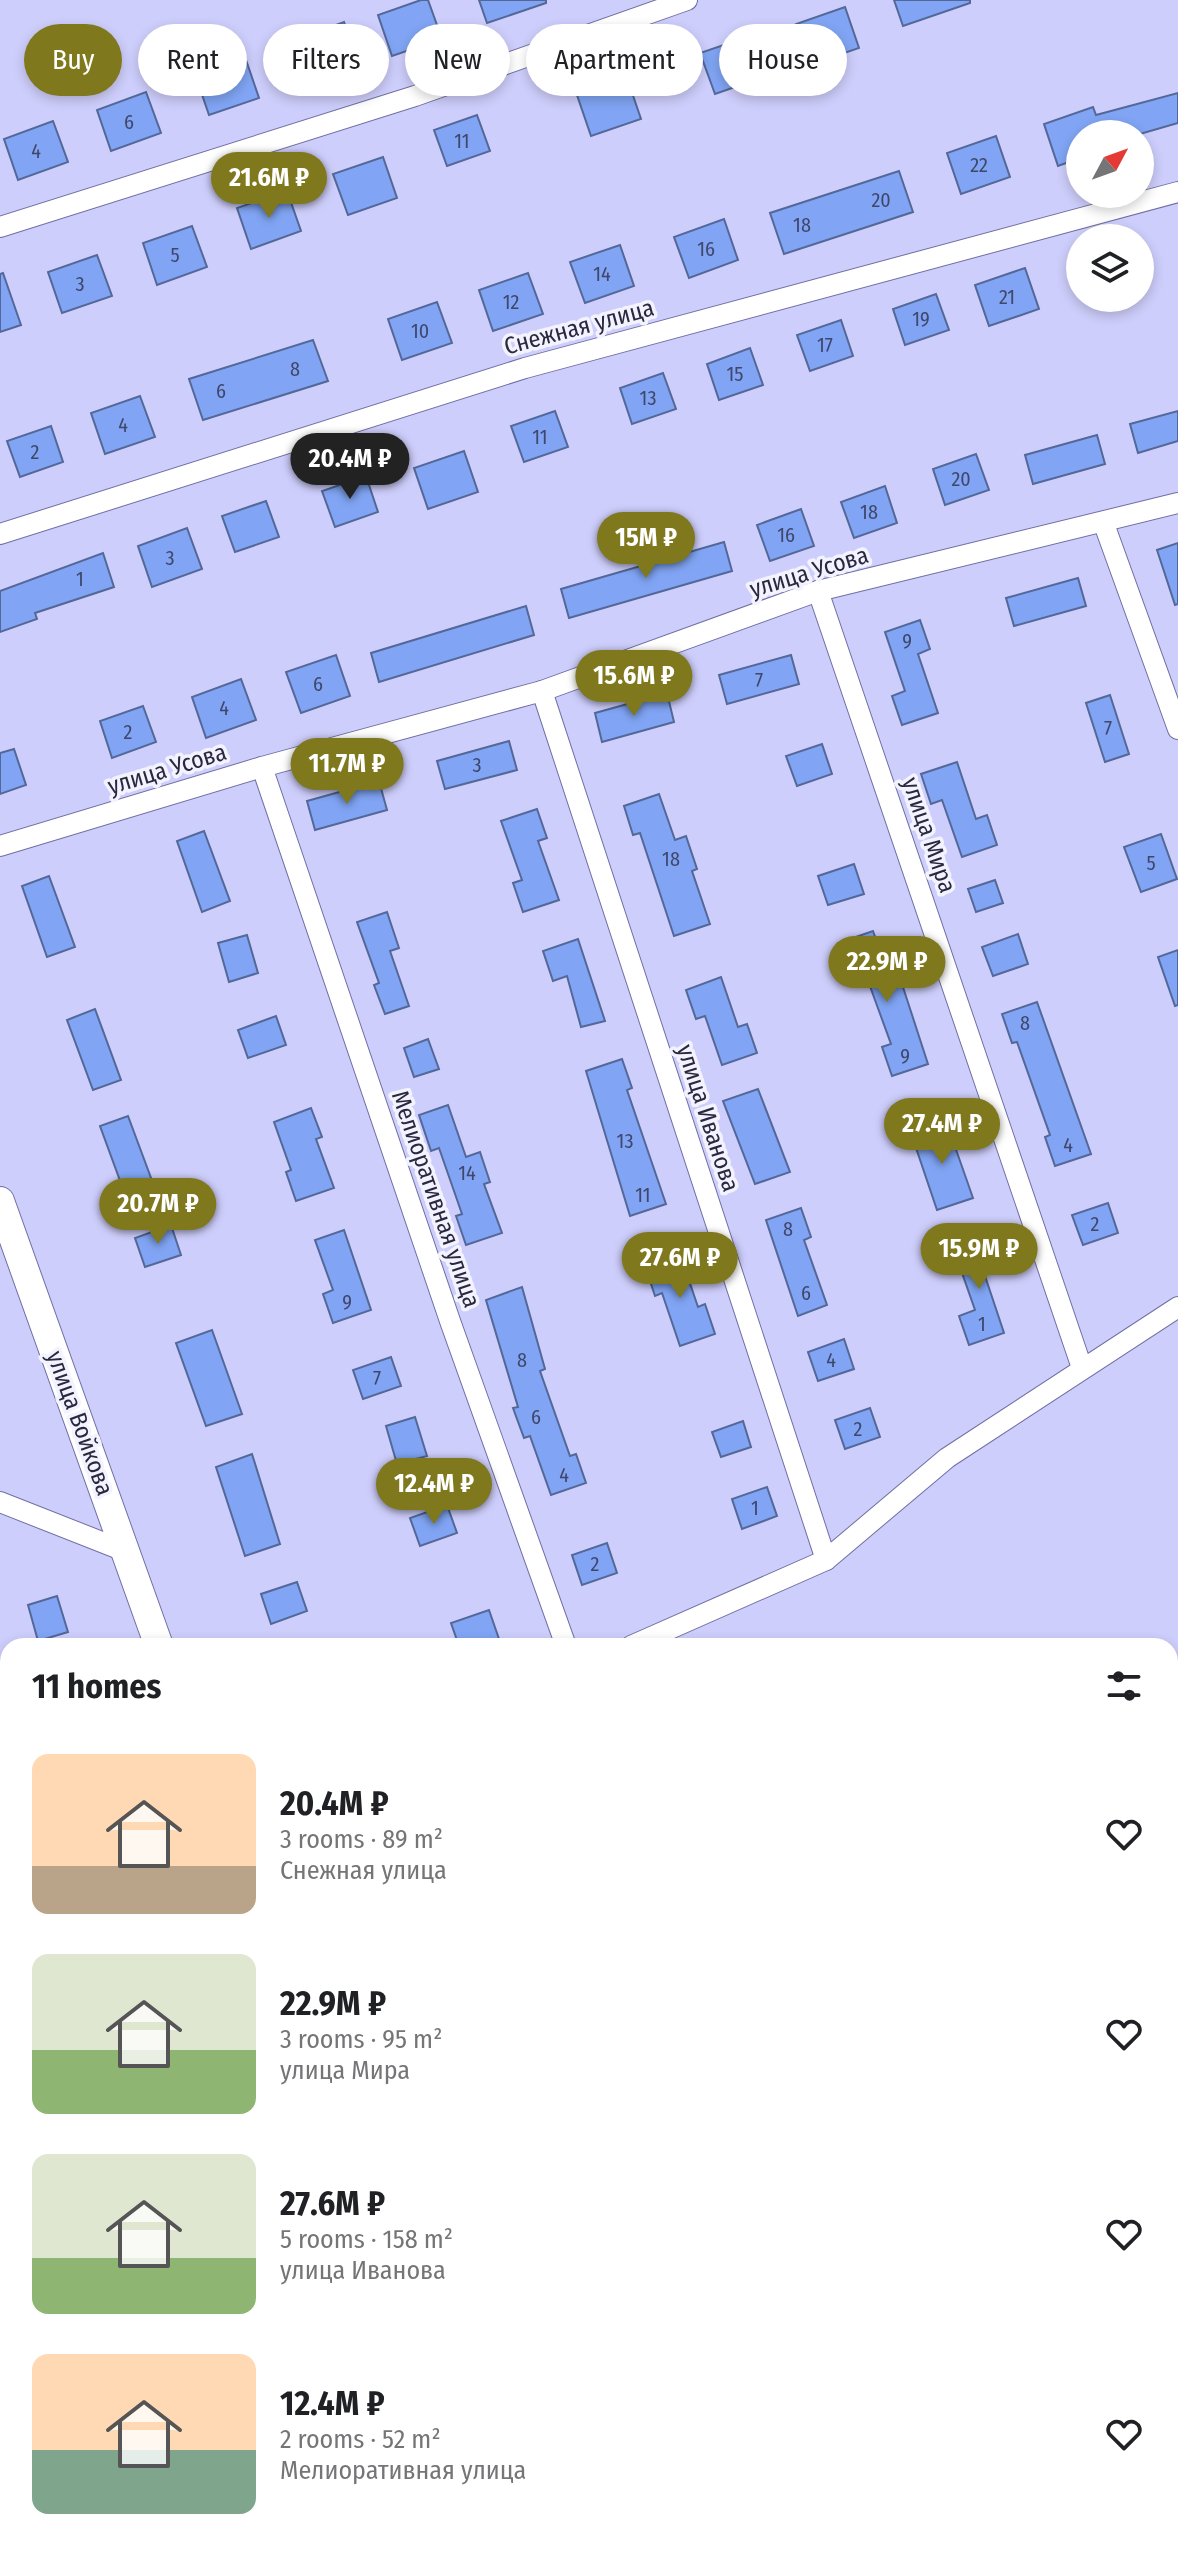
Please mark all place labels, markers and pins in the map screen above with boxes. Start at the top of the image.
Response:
pin: 21.6M ₽ [195,152,343,220]
pin: 20.4M ₽ [276,433,424,501]
pin: 15M ₽ [590,512,702,580]
pin: 15.6M ₽ [560,650,708,718]
pin: 11.7M ₽ [273,738,421,806]
pin: 22.9M ₽ [813,936,961,1004]
pin: 27.4M ₽ [868,1098,1016,1166]
pin: 20.7M ₽ [84,1178,232,1246]
pin: 15.9M ₽ [905,1223,1053,1291]
pin: 27.6M ₽ [606,1232,754,1300]
pin: 12.4M ₽ [360,1458,508,1526]

